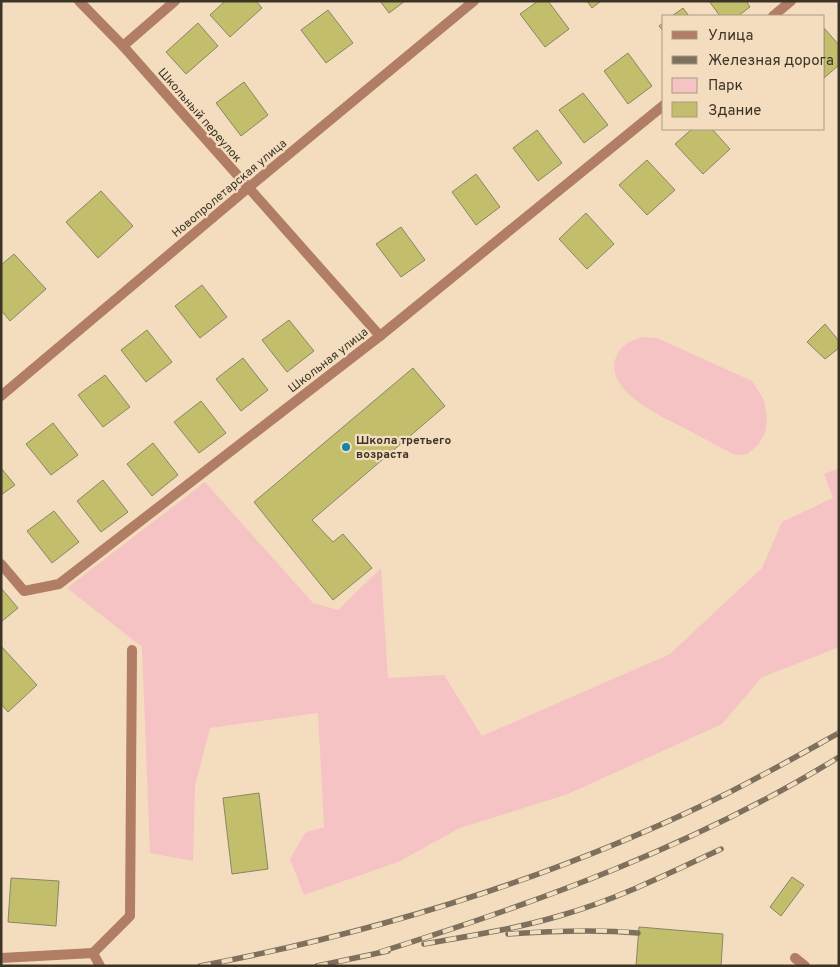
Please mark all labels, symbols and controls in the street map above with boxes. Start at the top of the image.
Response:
legend [662,15,825,130]
text: Улица [708,27,753,46]
text: Железная дорога [708,52,834,71]
street label: Школьный переулок [154,65,245,166]
text: Парк [708,77,743,96]
text: Здание [708,102,761,121]
street label: Новопролетарская улица [169,136,290,242]
street label: Школьная улица [285,325,372,397]
place label: Школа третьего возраста [356,433,452,463]
marker: Школа третьего возраста [340,441,352,453]

